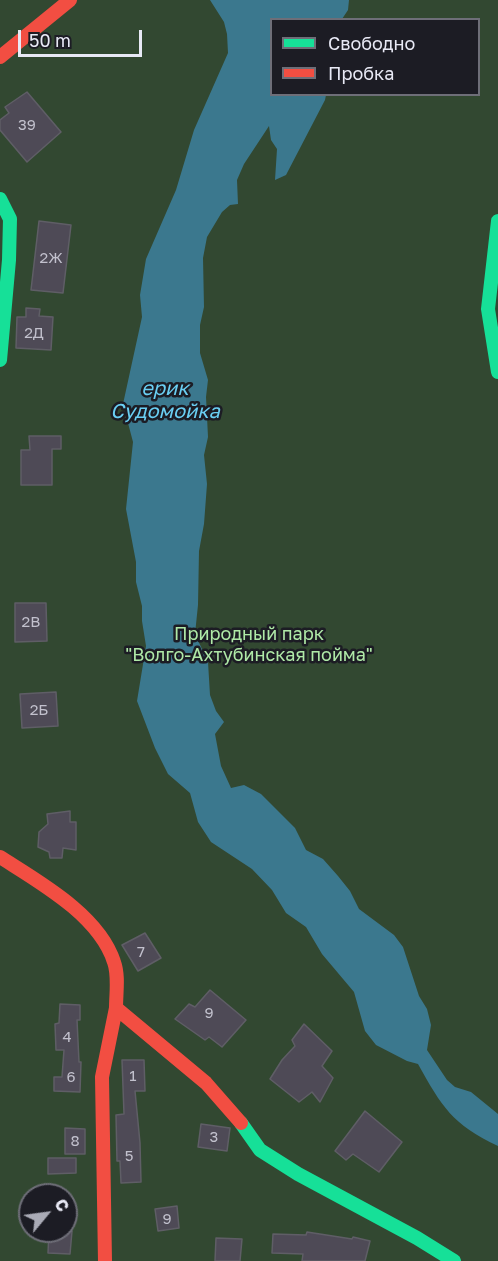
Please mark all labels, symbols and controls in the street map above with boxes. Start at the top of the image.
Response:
scale bar [21,18,146,56]
legend [270,18,480,96]
text: 50 m [29,29,71,51]
text: Свободно [328,32,415,54]
text: Пробка [328,62,394,84]
house number: 39 [18,116,36,134]
house number: 2Ж [39,249,63,267]
house number: 2Д [24,324,44,342]
water label: ерик Судомойка [110,377,220,424]
house number: 2В [22,613,40,631]
park label: Природный парк "Волго-Ахтубинская пойма" [125,623,373,666]
house number: 2Б [30,701,48,719]
house number: 7 [137,943,145,961]
house number: 9 [204,1004,214,1022]
house number: 4 [62,1028,72,1046]
house number: 1 [129,1067,137,1085]
house number: 6 [66,1068,76,1086]
house number: 3 [210,1128,218,1146]
house number: 8 [70,1132,80,1150]
house number: 5 [125,1147,133,1165]
north arrow [18,1183,78,1243]
text: С [50,1195,73,1215]
house number: 9 [162,1210,172,1228]

